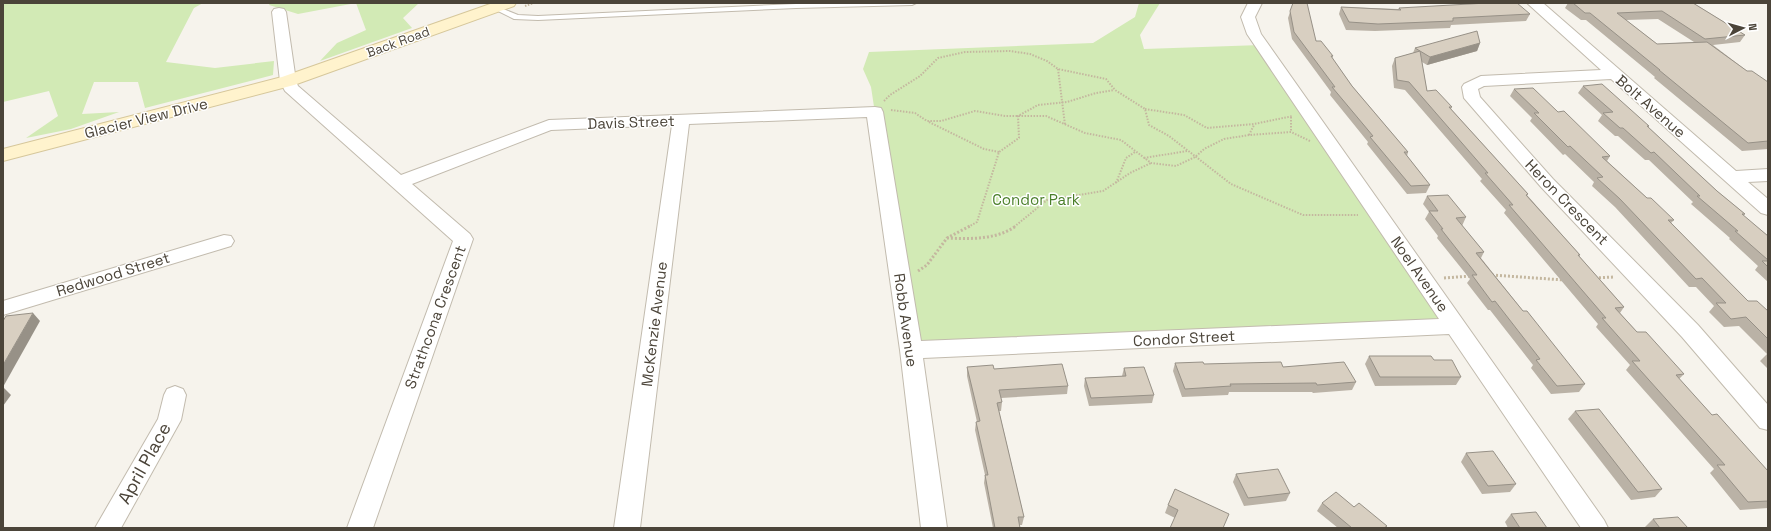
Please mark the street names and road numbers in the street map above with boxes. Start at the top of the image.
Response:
street label: Back Road [364,23,432,61]
street label: Bolt Avenue [1612,70,1690,142]
street label: Glacier View Drive [82,93,210,143]
street label: Davis Street [587,111,675,133]
street label: Heron Crescent [1521,155,1613,249]
street label: Noel Avenue [1387,232,1453,316]
street label: Strathcona Crescent [400,243,470,391]
street label: Redwood Street [54,248,172,300]
street label: McKenzie Avenue [637,260,671,388]
street label: Robb Avenue [890,272,922,368]
street label: Condor Street [1132,326,1236,350]
street label: April Place [112,418,176,508]

